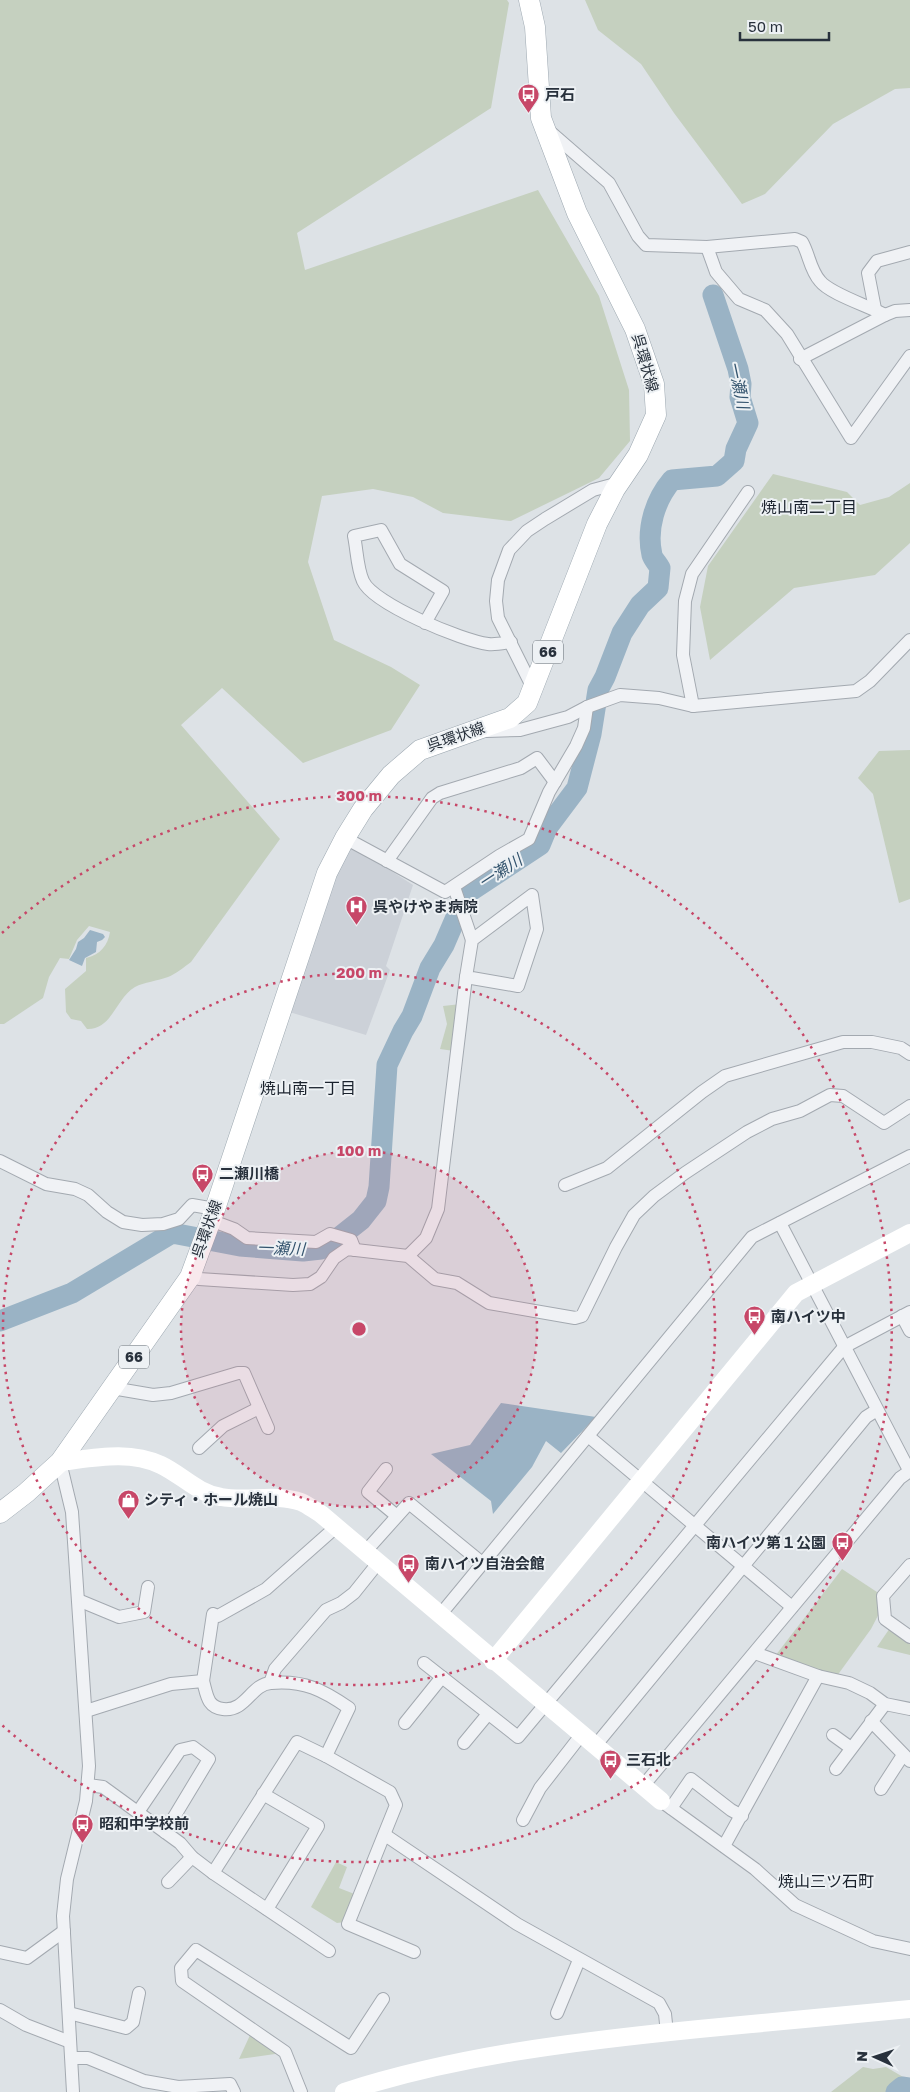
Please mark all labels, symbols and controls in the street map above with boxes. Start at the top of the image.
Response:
scale bar [740,10,829,42]
text: 50 m [748,17,783,35]
bus stop icon: 戸石 [517,83,541,114]
place label: 戸石 [545,85,575,103]
street label: 呉環状線 [629,331,663,394]
water label: 一瀬川 [724,359,754,413]
district label: 焼山南二丁目 [761,497,857,517]
road number: 66 [533,640,563,664]
street label: 呉環状線 [424,718,487,754]
text: 300 m [336,786,382,804]
water label: 一瀬川 [474,848,527,892]
hospital icon: 呉やけやま病院 [345,895,369,926]
place label: 呉やけやま病院 [373,897,478,915]
text: 200 m [336,963,382,981]
district label: 焼山南一丁目 [260,1078,356,1098]
text: 100 m [337,1141,381,1159]
bus stop icon: 二瀬川橋 [191,1162,215,1193]
place label: 二瀬川橋 [219,1164,280,1182]
street label: 呉環状線 [187,1197,225,1260]
water label: 一瀬川 [257,1237,307,1259]
bus stop icon: 南ハイツ中 [743,1305,767,1336]
place label: 南ハイツ中 [771,1307,846,1325]
centre of rings [350,1320,368,1338]
road number: 66 [119,1345,149,1368]
shop icon: シティ・ホール焼山 [116,1488,140,1519]
place label: シティ・ホール焼山 [144,1490,278,1508]
bus stop icon: 南ハイツ第１公園 [830,1531,854,1562]
place label: 南ハイツ第１公園 [706,1533,826,1551]
bus stop icon: 南ハイツ自治会館 [397,1552,421,1583]
place label: 南ハイツ自治会館 [425,1554,545,1572]
bus stop icon: 三石北 [598,1748,622,1779]
place label: 三石北 [626,1750,671,1768]
bus stop icon: 昭和中学校前 [71,1812,95,1843]
place label: 昭和中学校前 [99,1814,189,1832]
district label: 焼山三ツ石町 [778,1871,874,1891]
north arrow [850,2032,900,2082]
text: N [853,2051,870,2062]

